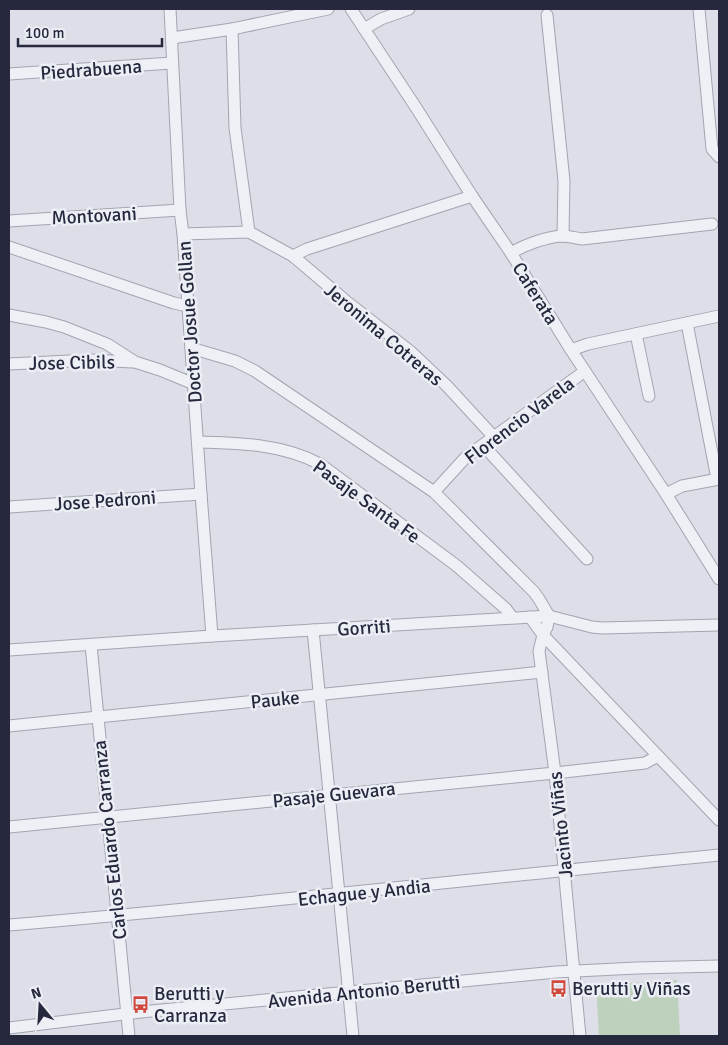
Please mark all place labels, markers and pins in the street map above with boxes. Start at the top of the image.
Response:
place label: Berutti y Viñas [572,977,691,1001]
bus stop icon: Berutti y Viñas [548,978,568,998]
place label: Berutti y Carranza [154,982,227,1028]
bus stop icon: Berutti y Carranza [130,994,150,1014]

